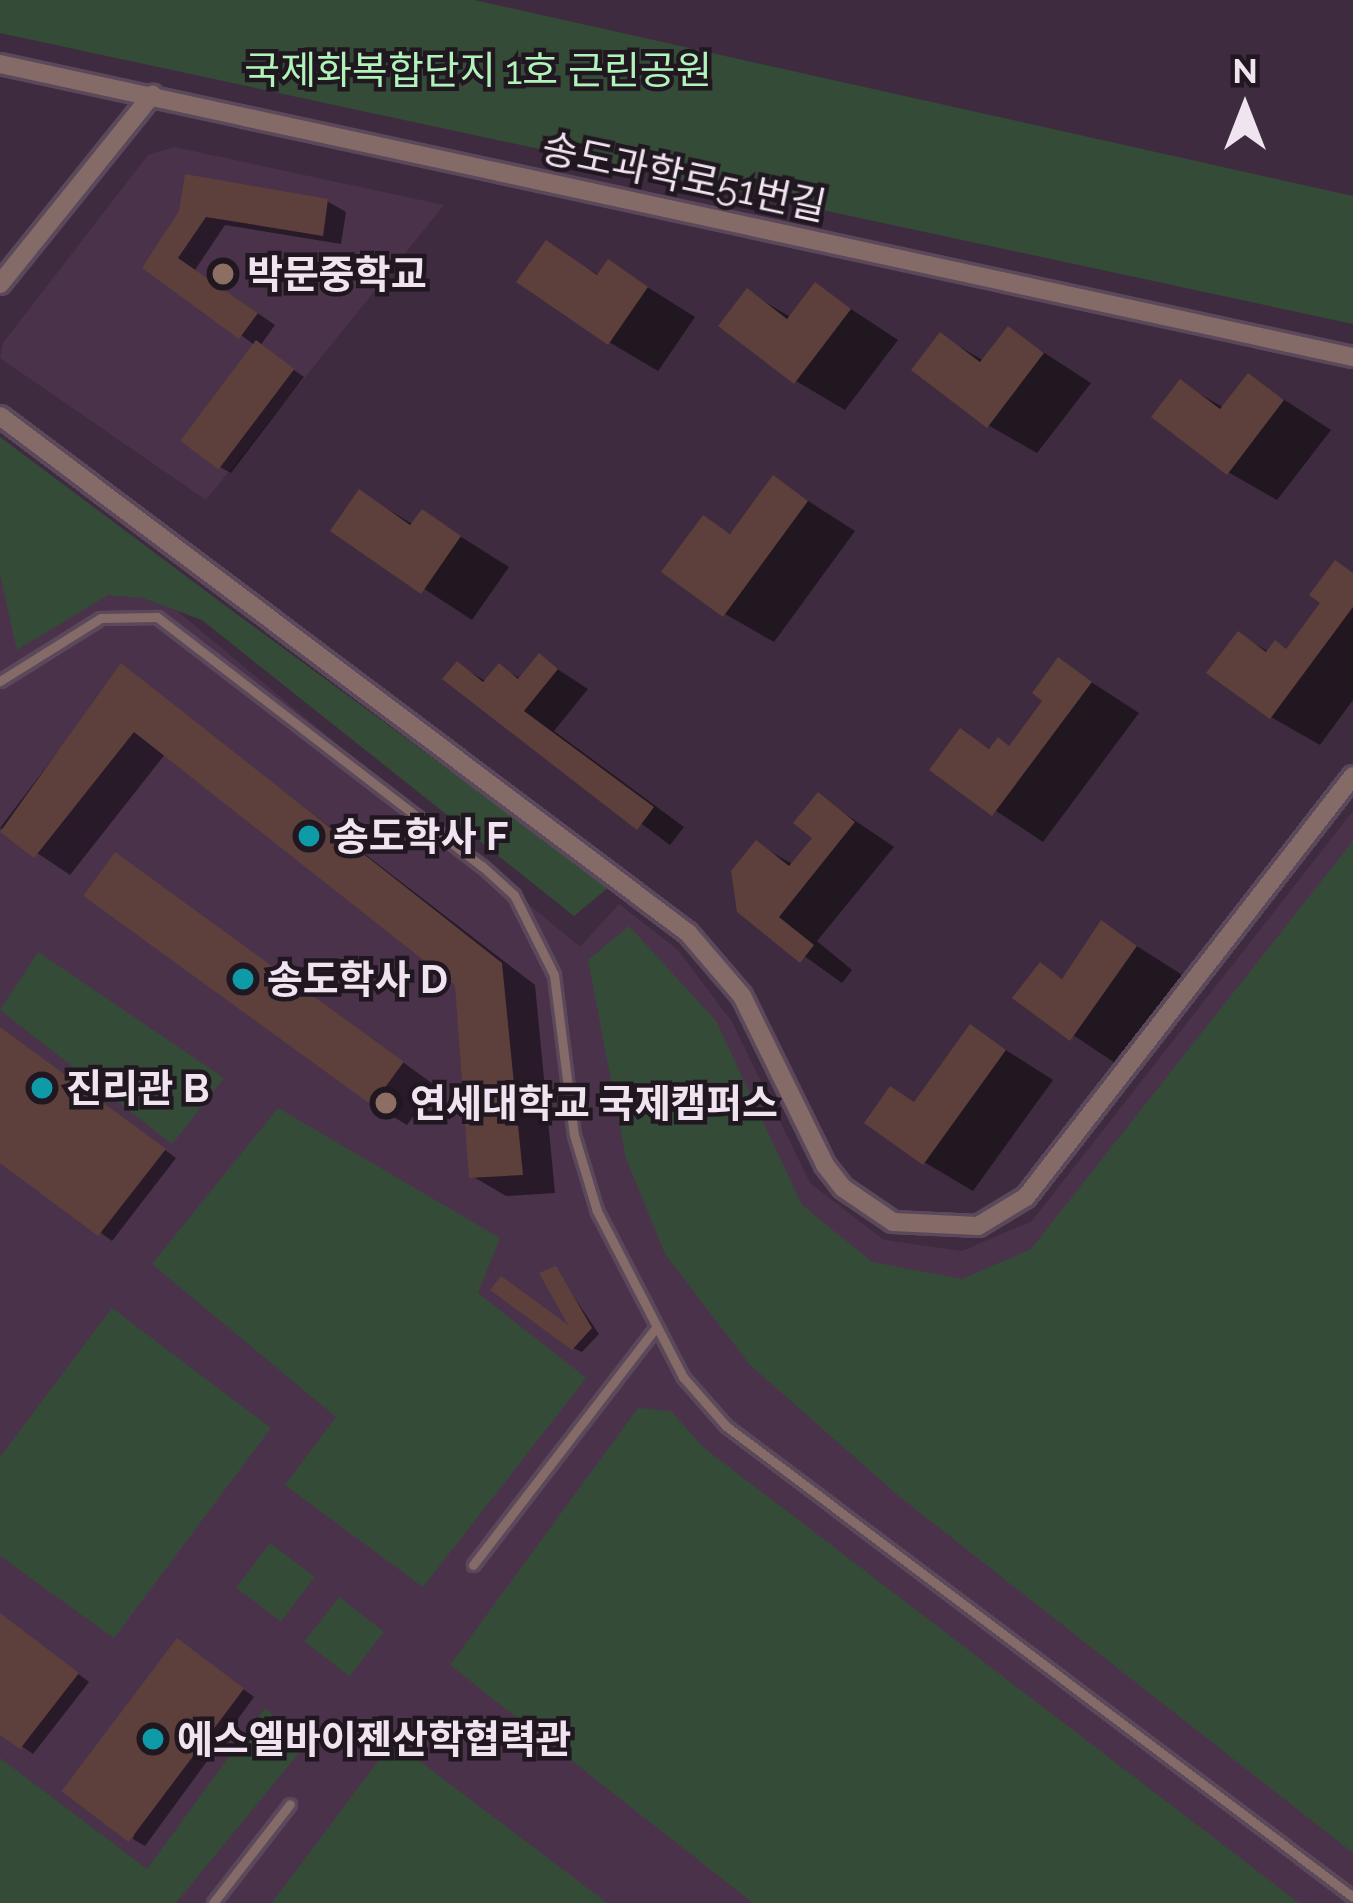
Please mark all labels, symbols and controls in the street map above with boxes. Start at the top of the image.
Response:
park label: 국제화복합단지 1호 근린공원 [244,47,712,93]
north arrow [1185,48,1305,168]
text: N [1232,52,1258,91]
street label: 송도과학로51번길 [538,124,830,230]
place label: 박문중학교 [247,251,426,297]
marker: 박문중학교 [210,261,236,287]
place label: 송도학사 F [333,813,508,859]
marker: 송도학사 F [296,823,322,849]
place label: 송도학사 D [267,956,448,1002]
marker: 송도학사 D [230,966,256,992]
place label: 진리관 B [66,1065,210,1111]
marker: 진리관 B [29,1075,55,1101]
place label: 연세대학교 국제캠퍼스 [410,1080,778,1126]
marker: 연세대학교 국제캠퍼스 [373,1090,399,1116]
place label: 에스엘바이젠산학협력관 [177,1716,572,1762]
marker: 에스엘바이젠산학협력관 [140,1726,166,1752]

